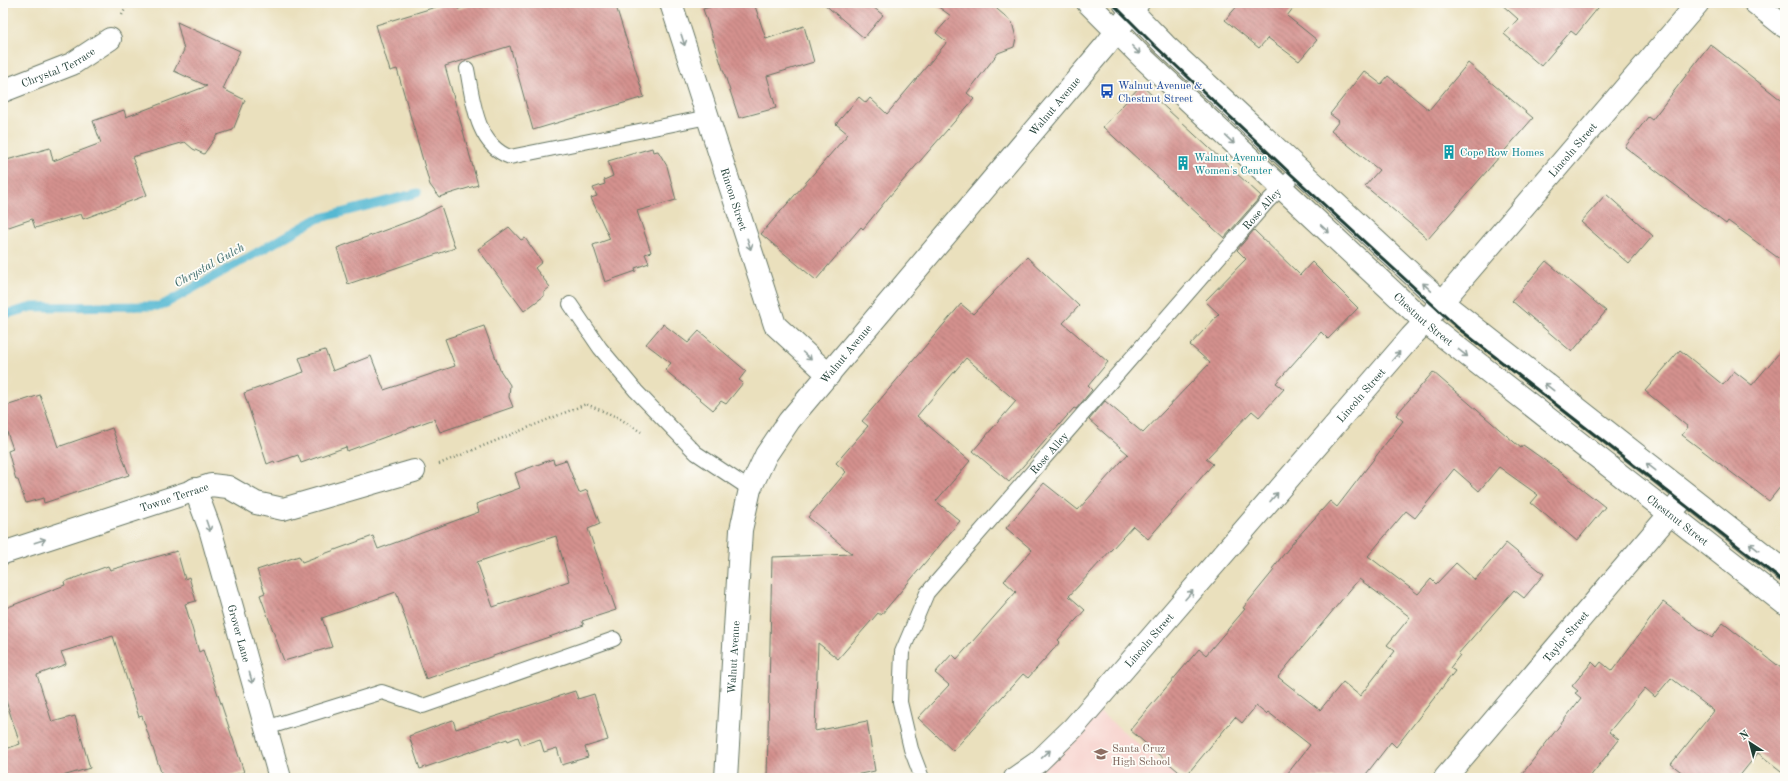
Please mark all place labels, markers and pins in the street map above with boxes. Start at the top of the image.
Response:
place label: Walnut Avenue & Chestnut Street [1118,81,1203,105]
bus stop icon: Walnut Avenue & Chestnut Street [1099,83,1115,99]
building icon: Cope Row Homes [1441,144,1457,160]
place label: Cope Row Homes [1460,148,1544,159]
place label: Walnut Avenue Women's Center [1194,153,1273,177]
building icon: Walnut Avenue Women's Center [1175,155,1191,171]
place label: Santa Cruz High School [1112,744,1170,768]
school or university icon: Santa Cruz High School [1093,746,1109,762]

